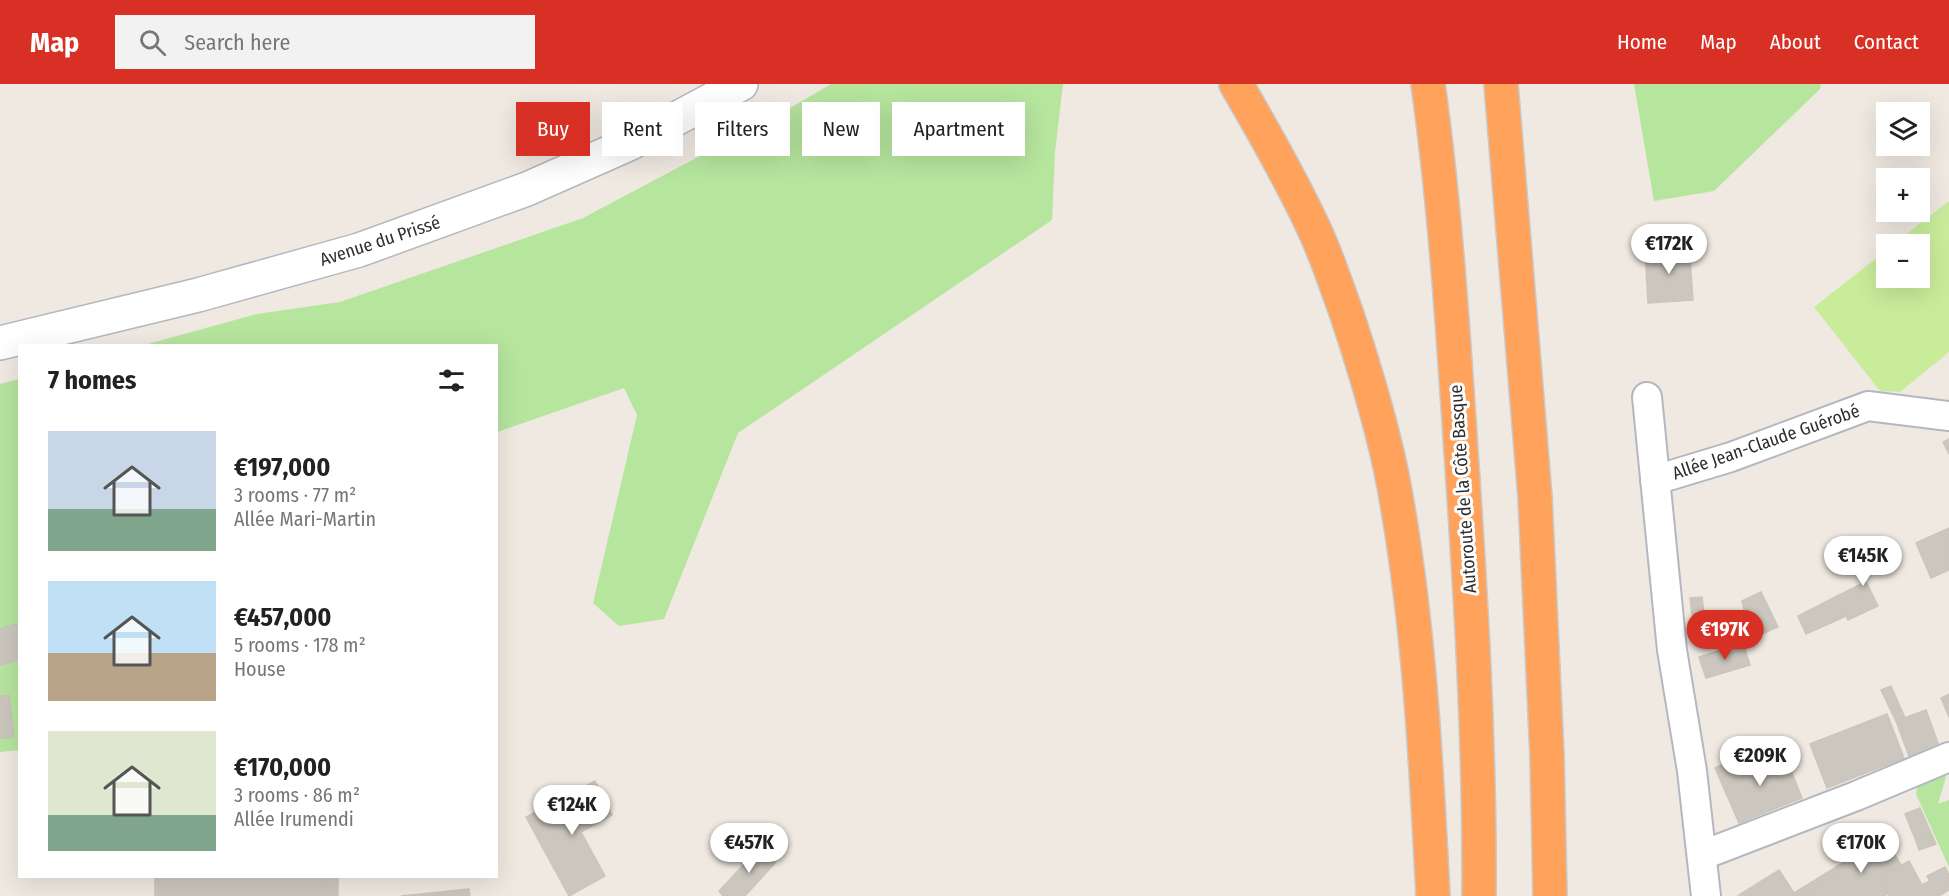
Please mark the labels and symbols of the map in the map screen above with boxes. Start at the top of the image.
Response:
street label: Avenue du Prissé [317,211,443,271]
pin: €172K [1627,224,1711,275]
street label: Autoroute de la Côte Basque [1445,384,1481,594]
street label: Allée Jean-Claude Guérobé [1670,400,1863,484]
pin: €145K [1821,536,1905,587]
pin: €197K [1683,610,1767,661]
pin: €209K [1718,736,1802,787]
pin: €124K [530,785,614,836]
pin: €457K [707,823,791,874]
pin: €170K [1819,823,1903,874]

